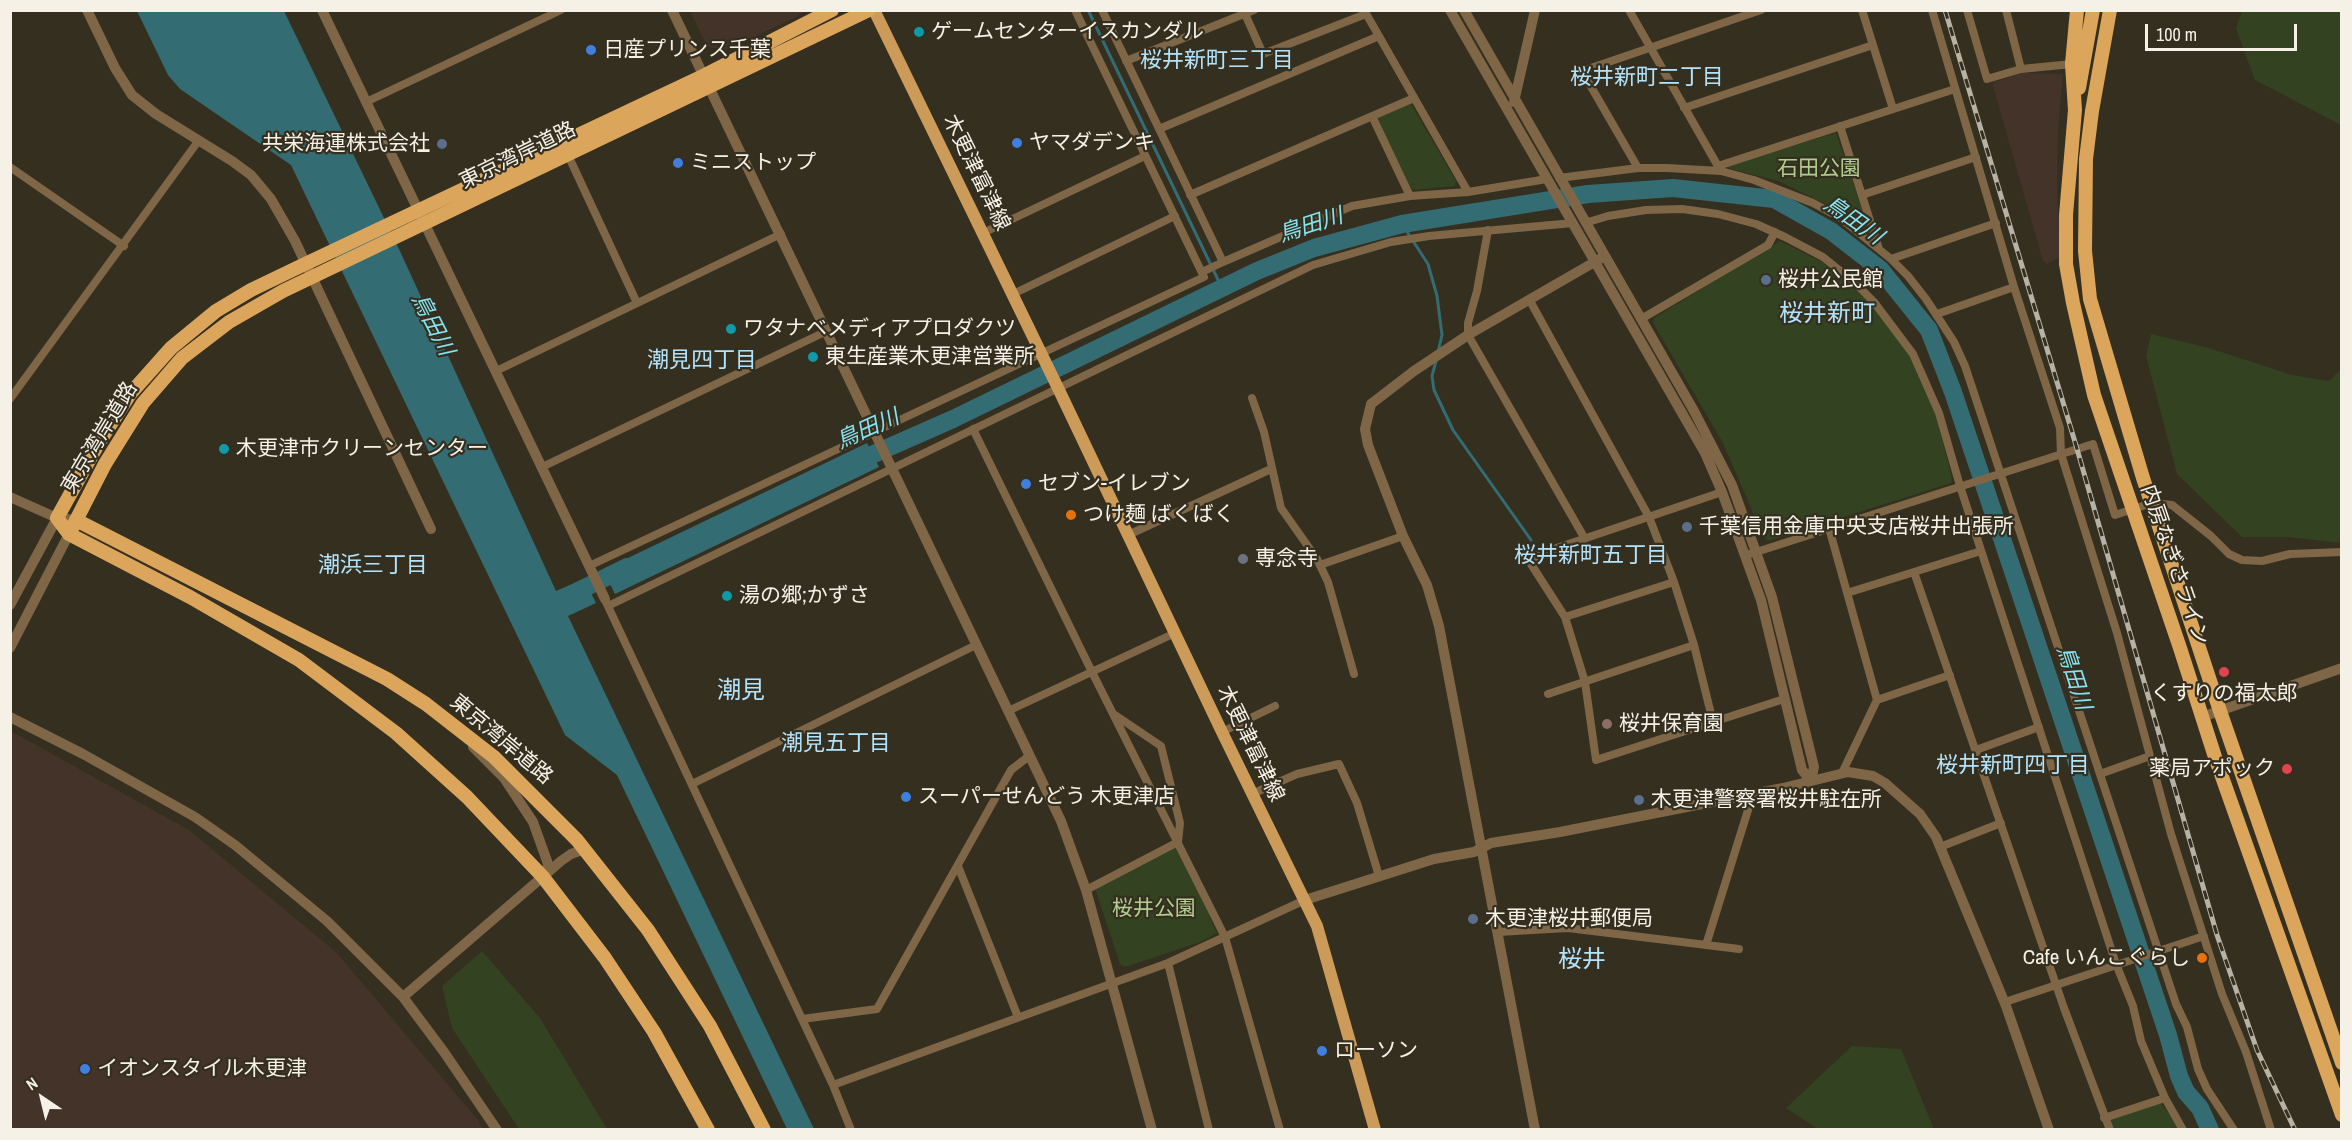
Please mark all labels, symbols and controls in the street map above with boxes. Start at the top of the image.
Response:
scale bar [2148,12,2300,50]
place label: ゲームセンターイスカンダル [931,19,1204,45]
text: 100 m [2156,22,2197,47]
marker: ゲームセンターイスカンダル [912,25,926,39]
place label: 日産プリンス千葉 [603,37,771,63]
marker: 日産プリンス千葉 [584,43,598,57]
district label: 桜井新町三丁目 [1140,48,1294,74]
district label: 桜井新町二丁目 [1570,65,1724,91]
street label: 木更津富津線 [937,111,1015,235]
street label: 東京湾岸道路 [456,117,580,195]
place label: ヤマダデンキ [1029,130,1155,156]
place label: 共栄海運株式会社 [262,131,430,157]
marker: ヤマダデンキ [1010,136,1024,150]
marker: 共栄海運株式会社 [435,137,449,151]
place label: ミニストップ [690,150,816,176]
marker: ミニストップ [671,156,685,170]
park label: 石田公園 [1777,156,1861,182]
water label: 鳥田川 [1818,191,1888,251]
water label: 鳥田川 [1276,203,1346,249]
place label: 桜井公民館 [1778,267,1883,293]
marker: 桜井公民館 [1759,273,1773,287]
water label: 鳥田川 [405,290,459,360]
district label: 桜井新町 [1779,301,1875,329]
place label: ワタナベメディアプロダクツ [743,316,1016,342]
marker: ワタナベメディアプロダクツ [724,322,738,336]
place label: 東生産業木更津営業所 [825,344,1035,370]
district label: 潮見四丁目 [647,348,757,374]
marker: 東生産業木更津営業所 [806,350,820,364]
street label: 東京湾岸道路 [57,378,143,498]
water label: 鳥田川 [832,405,904,455]
place label: 木更津市クリーンセンター [236,436,488,462]
marker: 木更津市クリーンセンター [217,442,231,456]
place label: セブン-イレブン [1038,471,1191,497]
marker: セブン-イレブン [1019,477,1033,491]
street label: 内房なぎさライン [2135,481,2213,649]
place label: つけ麺 ばくばく [1083,502,1235,528]
marker: つけ麺 ばくばく [1064,508,1078,522]
place label: 千葉信用金庫中央支店桜井出張所 [1699,514,2014,540]
marker: 千葉信用金庫中央支店桜井出張所 [1680,520,1694,534]
district label: 桜井新町五丁目 [1514,543,1668,569]
place label: 専念寺 [1255,546,1318,572]
marker: 専念寺 [1236,552,1250,566]
district label: 潮浜三丁目 [318,553,428,579]
place label: 湯の郷;かずさ [739,583,870,609]
marker: 湯の郷;かずさ [720,589,734,603]
water label: 鳥田川 [2050,643,2096,713]
marker: くすりの福太郎 [2217,665,2231,679]
district label: 潮見 [717,678,765,706]
place label: くすりの福太郎 [2151,681,2297,707]
street label: 木更津富津線 [1211,682,1289,806]
street label: 東京湾岸道路 [445,690,557,790]
place label: 桜井保育園 [1619,711,1724,737]
marker: 桜井保育園 [1600,717,1614,731]
district label: 潮見五丁目 [781,731,891,757]
district label: 桜井新町四丁目 [1936,753,2090,779]
place label: 薬局アポック [2149,756,2275,782]
marker: 薬局アポック [2280,762,2294,776]
place label: スーパーせんどう 木更津店 [918,784,1175,810]
place label: 木更津警察署桜井駐在所 [1651,787,1882,813]
marker: スーパーせんどう 木更津店 [899,790,913,804]
marker: 木更津警察署桜井駐在所 [1632,793,1646,807]
park label: 桜井公園 [1112,896,1196,922]
place label: 木更津桜井郵便局 [1485,906,1653,932]
marker: 木更津桜井郵便局 [1466,912,1480,926]
place label: Cafe いんこぐらし [2023,945,2190,971]
district label: 桜井 [1558,947,1606,975]
marker: Cafe いんこぐらし [2195,951,2209,965]
place label: ローソン [1334,1038,1418,1064]
marker: ローソン [1315,1044,1329,1058]
place label: イオンスタイル木更津 [97,1056,307,1082]
marker: イオンスタイル木更津 [78,1062,92,1076]
north arrow [12,1068,72,1128]
text: N [21,1072,42,1095]

